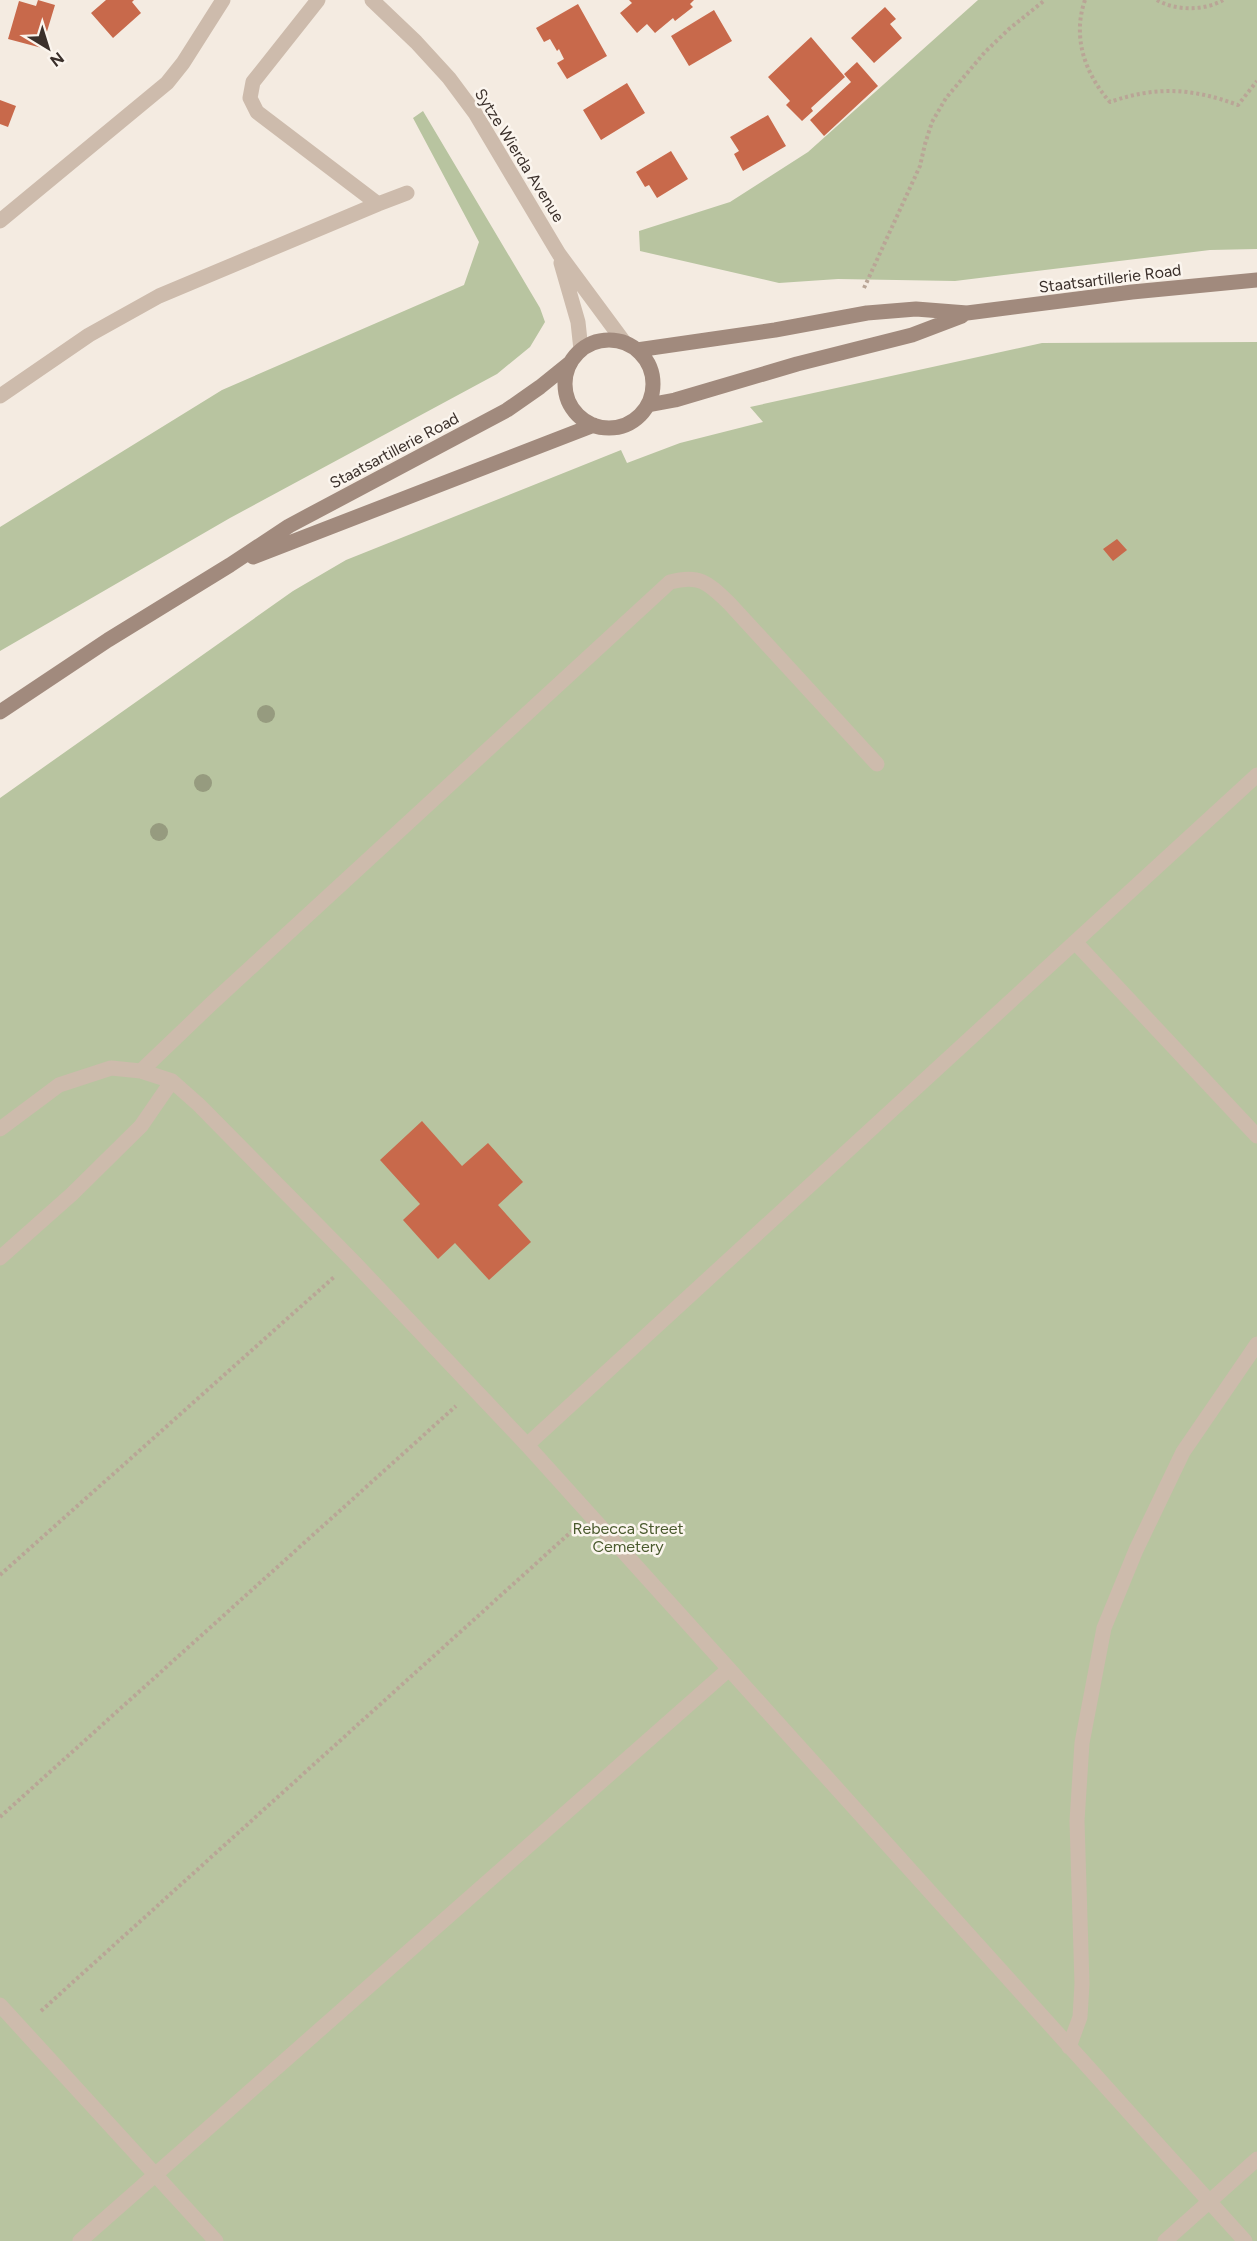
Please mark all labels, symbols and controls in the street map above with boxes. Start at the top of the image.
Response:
north arrow [18,18,78,78]
text: N [46,48,68,71]
street label: Sytze Wierda Avenue [471,85,568,226]
street label: Staatsartillerie Road [1038,260,1182,297]
street label: Staatsartillerie Road [326,408,462,492]
park label: Rebecca Street Cemetery [572,1519,684,1556]

